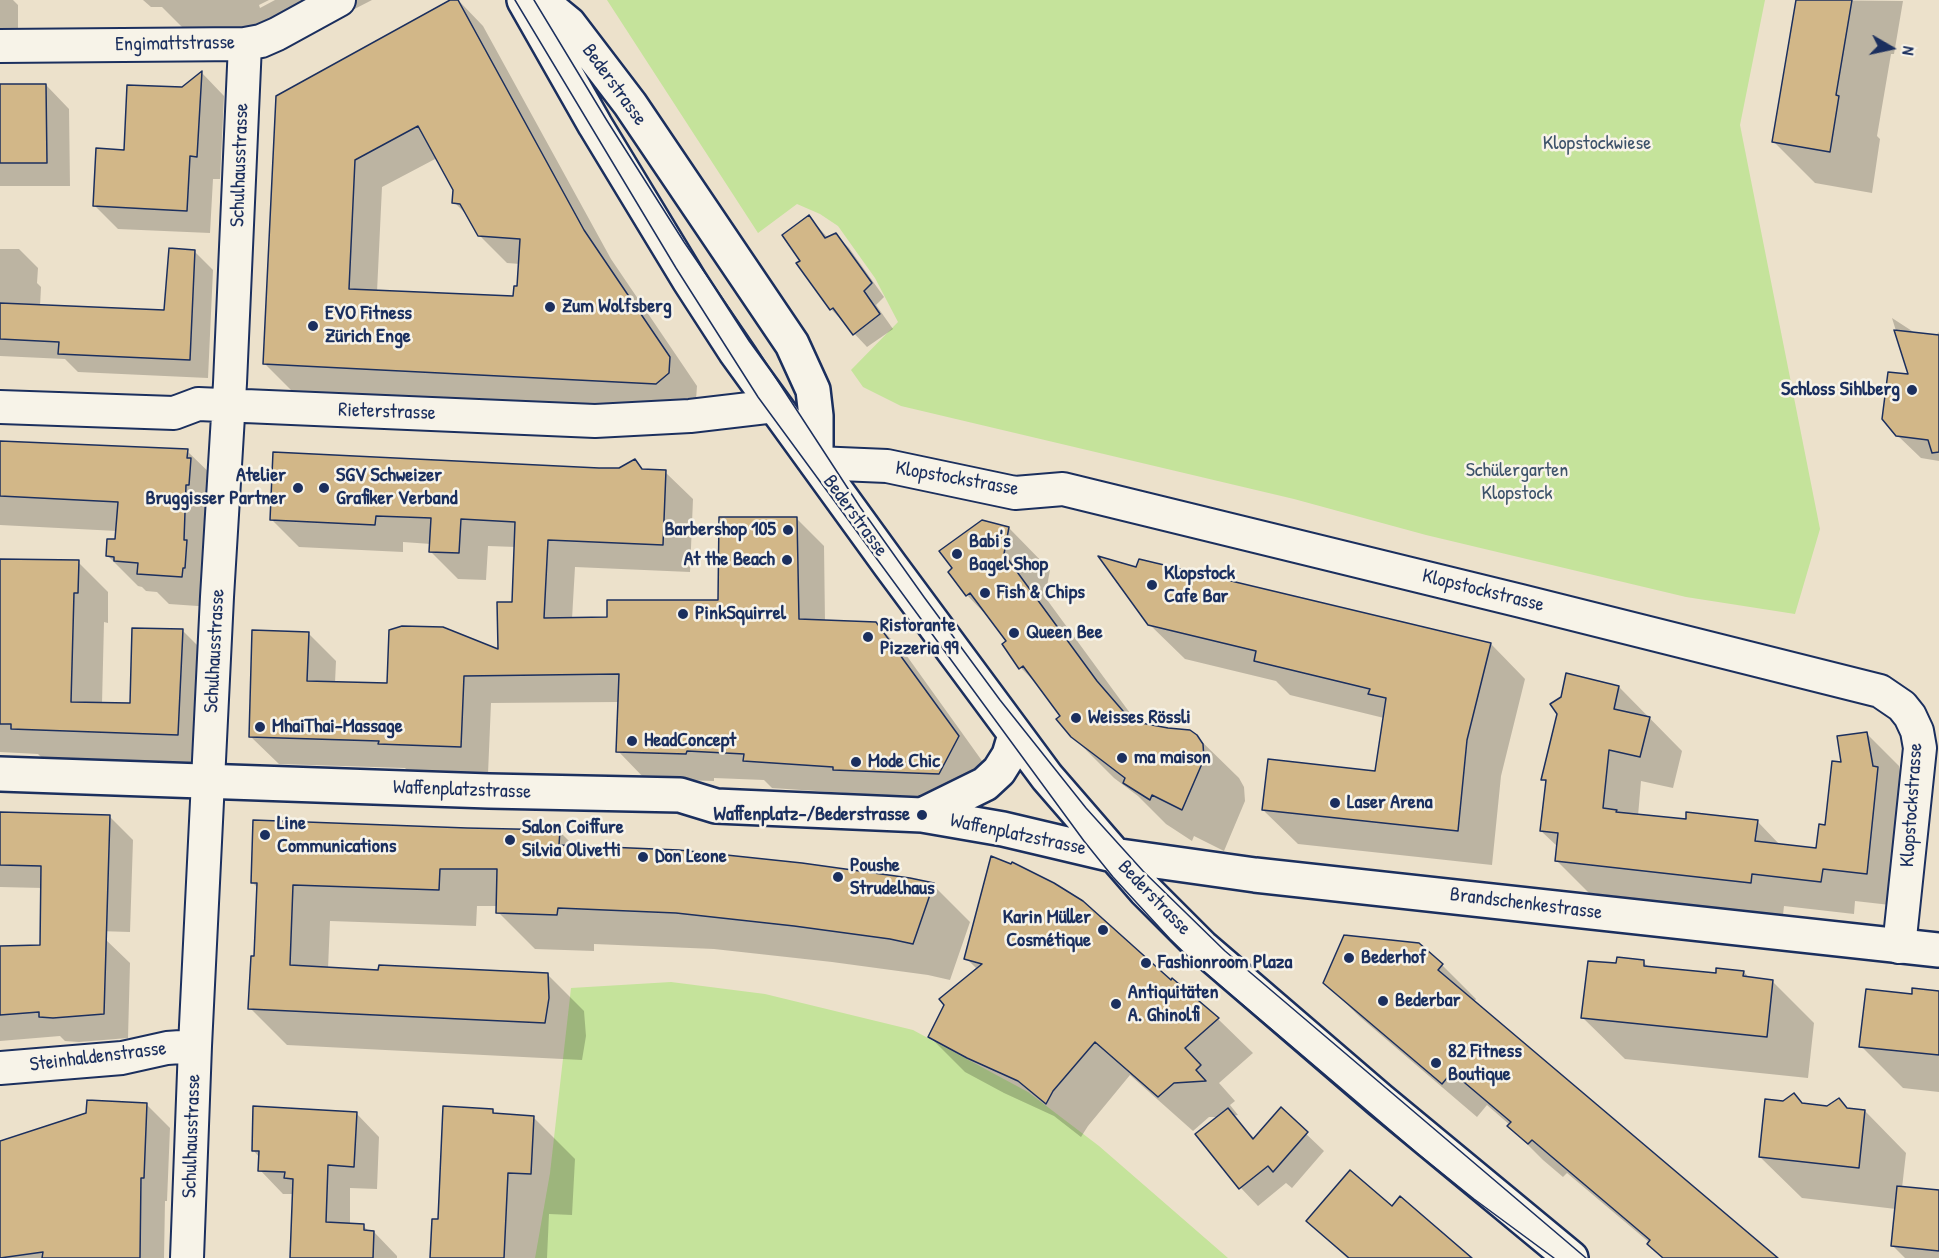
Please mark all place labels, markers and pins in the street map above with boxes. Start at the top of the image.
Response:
place label: Zum Wolfsberg [562,295,672,319]
marker: Zum Wolfsberg [543,300,557,314]
place label: EVO Fitness Zürich Enge [325,302,412,349]
marker: EVO Fitness Zürich Enge [306,319,320,333]
place label: Schloss Sihlberg [1781,378,1900,402]
marker: Schloss Sihlberg [1905,383,1919,397]
place label: Atelier Bruggisser Partner [145,464,286,511]
place label: SGV Schweizer Grafiker Verband [336,464,458,511]
marker: Atelier Bruggisser Partner [291,481,305,495]
marker: SGV Schweizer Grafiker Verband [317,481,331,495]
place label: Barbershop 105 [664,518,776,542]
marker: Barbershop 105 [781,523,795,537]
place label: Babi's Bagel Shop [969,530,1048,577]
marker: Babi's Bagel Shop [950,547,964,561]
place label: At the Beach [684,548,775,572]
marker: At the Beach [780,553,794,567]
place label: Klopstock Cafe Bar [1164,562,1235,609]
marker: Klopstock Cafe Bar [1145,578,1159,592]
place label: Fish & Chips [997,581,1085,605]
marker: Fish & Chips [978,586,992,600]
place label: PinkSquirrel [695,602,786,626]
marker: PinkSquirrel [676,607,690,621]
place label: Ristorante Pizzeria 99 [880,614,958,661]
place label: Queen Bee [1026,621,1103,645]
marker: Queen Bee [1007,626,1021,640]
marker: Ristorante Pizzeria 99 [861,630,875,644]
place label: Weisses Rössli [1088,706,1191,730]
marker: Weisses Rössli [1069,711,1083,725]
place label: MhaiThai-Massage [272,715,403,739]
marker: MhaiThai-Massage [253,720,267,734]
place label: HeadConcept [644,729,736,753]
marker: HeadConcept [625,734,639,748]
place label: ma maison [1134,746,1211,770]
place label: Mode Chic [868,750,940,774]
marker: ma maison [1115,751,1129,765]
marker: Mode Chic [849,755,863,769]
place label: Laser Arena [1347,791,1433,815]
marker: Laser Arena [1328,796,1342,810]
place label: Waffenplatz-/Bederstrasse [714,803,910,827]
marker: Waffenplatz-/Bederstrasse [915,808,929,822]
place label: Line Communications [277,812,396,859]
place label: Salon Coiffure Silvia Olivetti [522,816,624,863]
marker: Line Communications [258,828,272,842]
marker: Salon Coiffure Silvia Olivetti [503,833,517,847]
place label: Don Leone [655,845,727,869]
marker: Don Leone [636,850,650,864]
place label: Poushe Strudelhaus [850,854,935,901]
marker: Poushe Strudelhaus [831,870,845,884]
place label: Karin Müller Cosmétique [1003,906,1091,953]
marker: Karin Müller Cosmétique [1096,923,1110,937]
place label: Bederhof [1361,946,1426,970]
place label: Fashionroom Plaza [1158,951,1292,975]
marker: Bederhof [1342,951,1356,965]
marker: Fashionroom Plaza [1139,956,1153,970]
place label: Antiquitäten A. Ghinolfi [1128,981,1218,1028]
place label: Bederbar [1395,989,1460,1013]
marker: Bederbar [1376,994,1390,1008]
marker: Antiquitäten A. Ghinolfi [1109,997,1123,1011]
place label: 82 Fitness Boutique [1448,1040,1522,1087]
marker: 82 Fitness Boutique [1429,1056,1443,1070]

